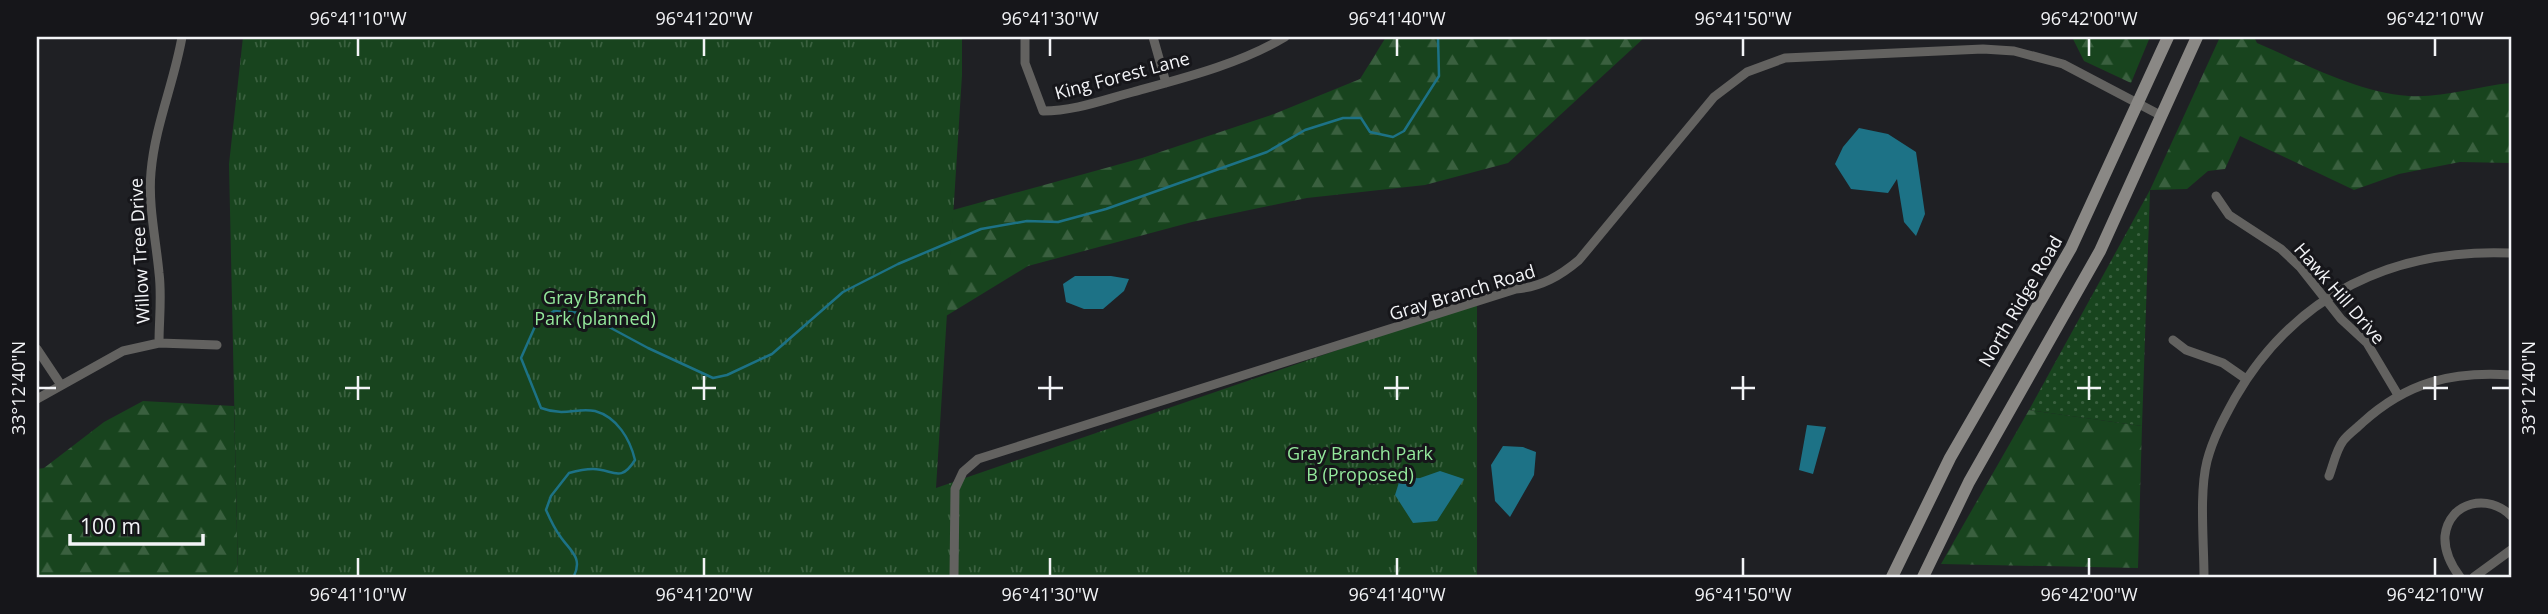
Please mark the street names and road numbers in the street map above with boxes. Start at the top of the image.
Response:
street label: King Forest Lane [1052,45,1192,105]
street label: Willow Tree Drive [123,178,155,324]
street label: North Ridge Road [1973,231,2067,371]
street label: Hawk Hill Drive [2289,237,2391,349]
street label: Gray Branch Road [1386,258,1538,326]

